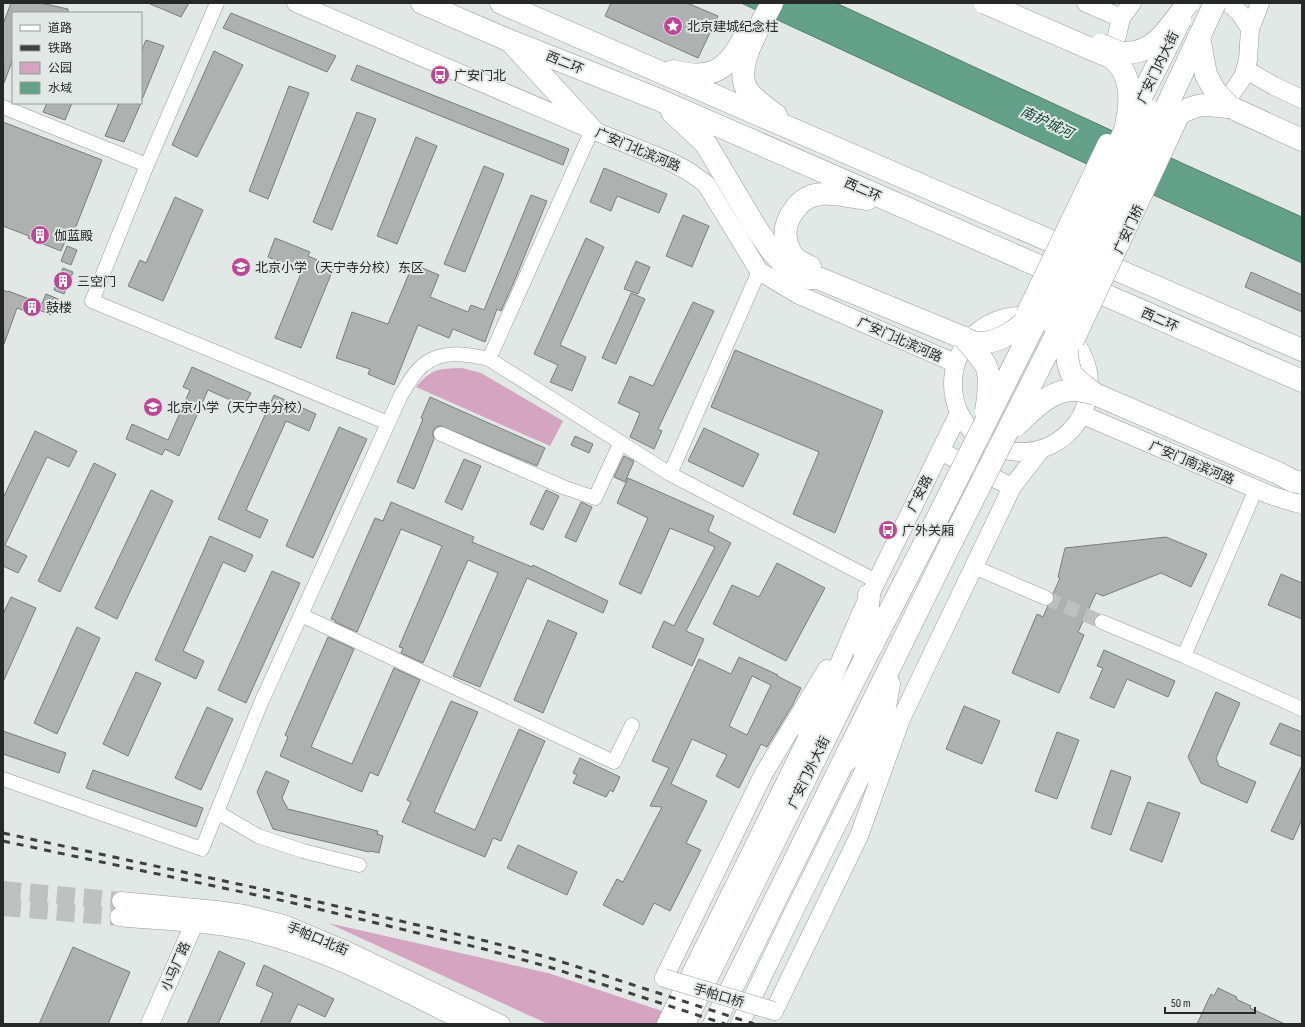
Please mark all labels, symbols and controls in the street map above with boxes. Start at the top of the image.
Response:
legend [12,12,142,104]
place icon: 北京建城纪念柱 [662,15,684,37]
place label: 北京建城纪念柱 [687,19,778,35]
text: 道路 [48,21,72,36]
street label: 广安门内大街 [1134,29,1182,106]
text: 铁路 [48,41,72,56]
street label: 西二环 [544,48,586,78]
text: 公园 [48,61,72,76]
bus stop icon: 广安门北 [429,64,451,86]
place label: 广安门北 [454,68,506,84]
text: 水域 [48,81,72,96]
water label: 南护城河 [1018,103,1078,143]
street label: 广安门北滨河路 [593,125,683,175]
street label: 西二环 [842,175,884,205]
street label: 广安门桥 [1111,202,1147,256]
building icon: 伽蓝殿 [29,224,51,246]
place label: 伽蓝殿 [54,228,93,244]
school or university icon: 北京小学（天宁寺分校）东区 [230,256,252,278]
place label: 北京小学（天宁寺分校）东区 [255,260,424,276]
building icon: 三空门 [52,270,74,292]
place label: 三空门 [77,274,116,290]
building icon: 鼓楼 [21,296,43,318]
place label: 鼓楼 [46,300,72,316]
street label: 西二环 [1139,305,1181,335]
street label: 广安门北滨河路 [855,314,944,366]
school or university icon: 北京小学（天宁寺分校） [142,396,164,418]
place label: 北京小学（天宁寺分校） [167,400,310,416]
street label: 广安门南滨河路 [1147,438,1237,488]
street label: 广安路 [904,472,936,514]
bus stop icon: 广外关厢 [877,519,899,541]
place label: 广外关厢 [902,523,954,539]
street label: 广安门外大街 [785,734,833,811]
street label: 手帕口北街 [285,919,351,959]
street label: 小马厂路 [158,939,194,993]
street label: 手帕口桥 [691,981,746,1011]
scale bar [1165,989,1255,1015]
text: 50 m [1171,996,1191,1011]

